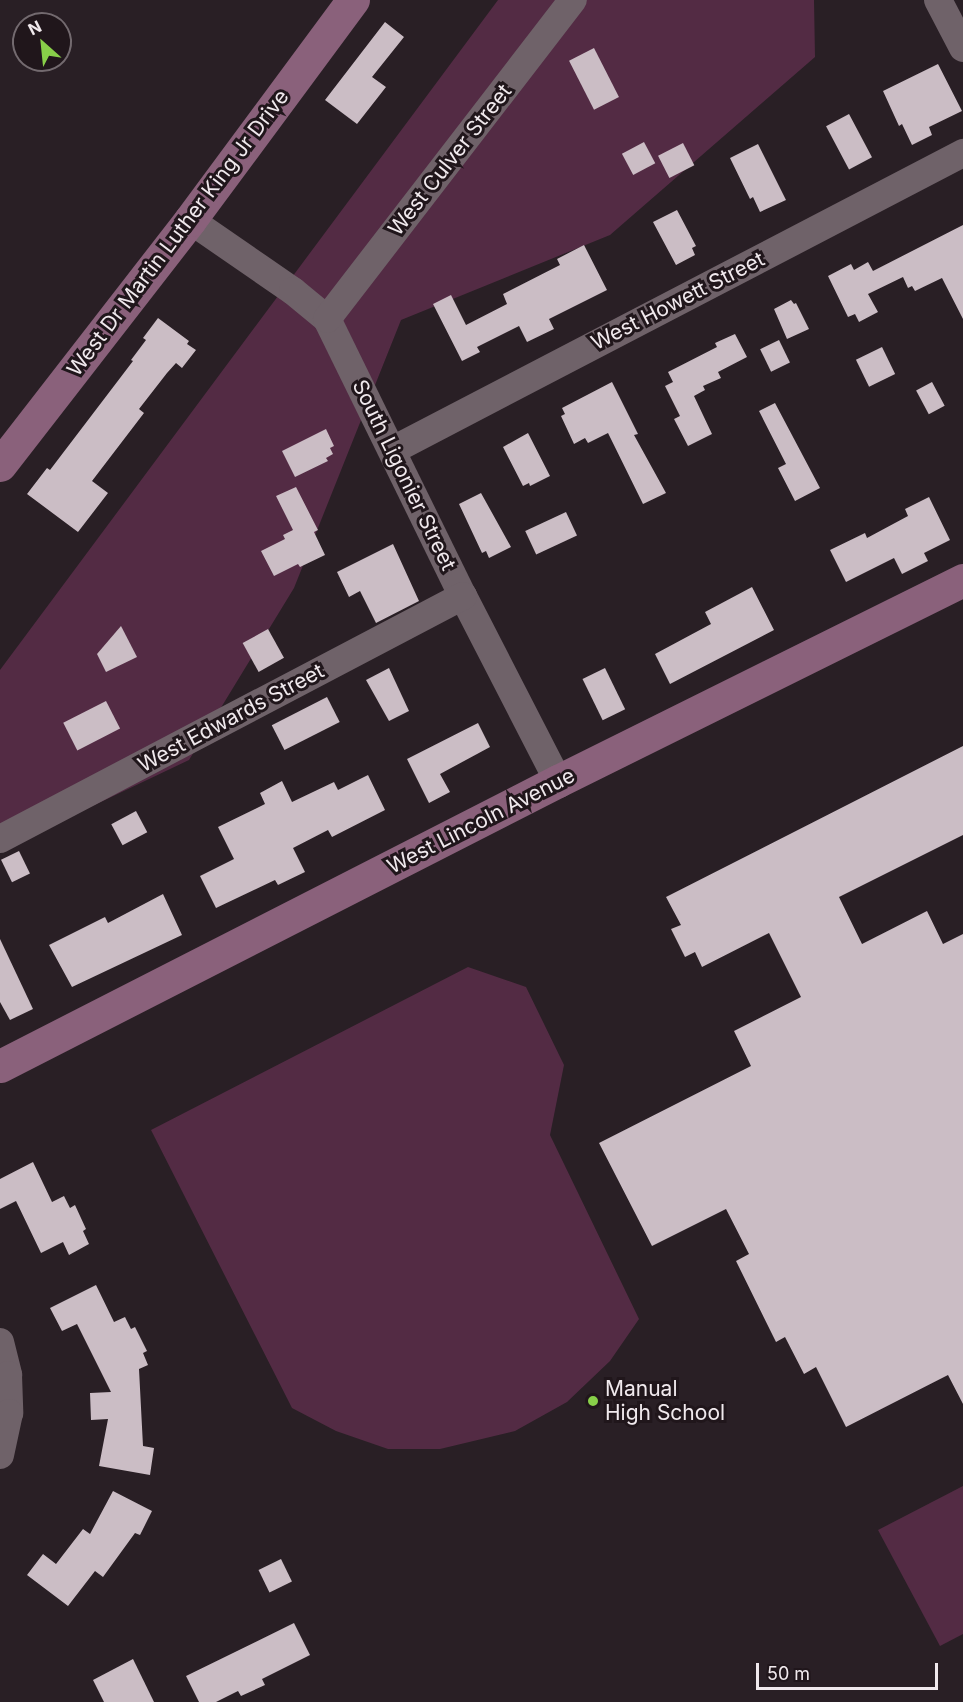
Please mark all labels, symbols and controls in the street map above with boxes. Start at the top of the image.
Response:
north arrow [12,12,72,72]
text: N [25,16,45,39]
street label: West Culver Street [383,79,517,241]
street label: West Dr Martin Luther King Jr Drive [62,85,294,381]
street label: West Howett Street [587,246,769,356]
street label: South Ligonier Street [347,376,461,574]
street label: West Edwards Street [134,658,328,778]
street label: West Lincoln Avenue [383,763,579,879]
place label: Manual High School [605,1376,725,1426]
marker: Manual High School [586,1394,600,1408]
scale bar [759,1651,940,1689]
text: 50 m [767,1663,810,1684]

